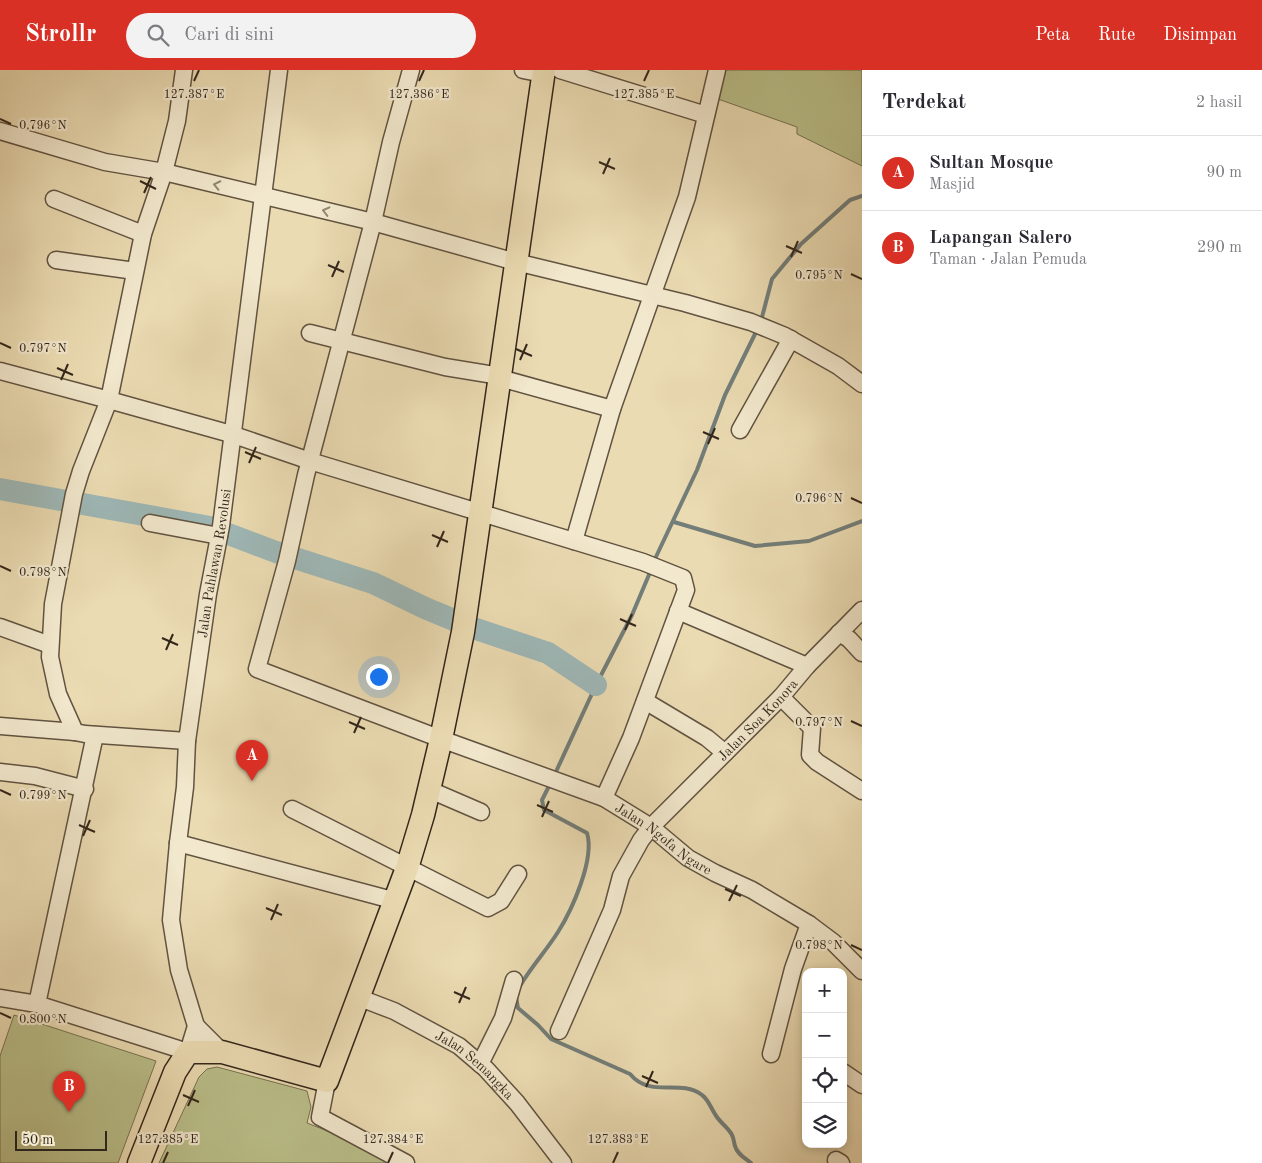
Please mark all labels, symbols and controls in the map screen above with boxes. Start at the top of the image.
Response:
search box [126,13,476,58]
icon: search [144,21,172,49]
text: Strollr [25,23,96,47]
text: Cari di sini [184,26,274,45]
text: Peta [1035,26,1070,44]
text: Rute [1098,26,1135,44]
text: Disimpan [1163,26,1237,44]
text: 127.385°E [614,88,674,101]
text: 127.387°E [164,89,224,101]
text: 127.386°E [389,89,449,101]
text: Terdekat [882,92,966,113]
text: 2 hasil [1196,95,1242,111]
text: 0.796°N [19,120,67,132]
text: Sultan Mosque [929,154,1054,173]
text: A [892,165,904,181]
text: 90 m [1206,165,1242,181]
text: Masjid [929,177,975,193]
one-way arrow [213,180,222,191]
one-way arrow [321,206,330,217]
text: Lapangan Salero [929,229,1072,248]
text: B [892,240,904,256]
text: 290 m [1197,240,1242,256]
text: Taman · Jalan Pemuda [929,252,1087,268]
text: 0.795°N [795,269,843,282]
text: 0.797°N [19,343,67,355]
street label: Jalan Pahlawan Revolusi [196,488,234,639]
text: 0.796°N [795,493,843,505]
text: 0.798°N [19,567,67,579]
your location [366,664,392,690]
street label: Jalan Soa Konora [715,677,801,764]
text: 0.797°N [795,717,843,729]
pin: A [236,740,268,781]
text: 0.799°N [19,790,67,802]
street label: Jalan Ngofa Ngare [612,801,714,878]
text: 0.798°N [795,940,843,952]
map controls [802,968,847,1148]
button: + [802,968,847,1013]
button: − [802,1013,847,1058]
text: 0.800°N [19,1014,67,1026]
street label: Jalan Semangka [432,1028,516,1102]
button: locate [802,1058,847,1103]
pin: B [53,1071,85,1112]
button: layers [802,1103,847,1148]
scale bar [15,1128,108,1151]
text: 50 m [22,1133,53,1147]
text: 127.385°E [138,1133,198,1146]
text: 127.384°E [363,1134,423,1146]
text: 127.383°E [588,1134,648,1146]

